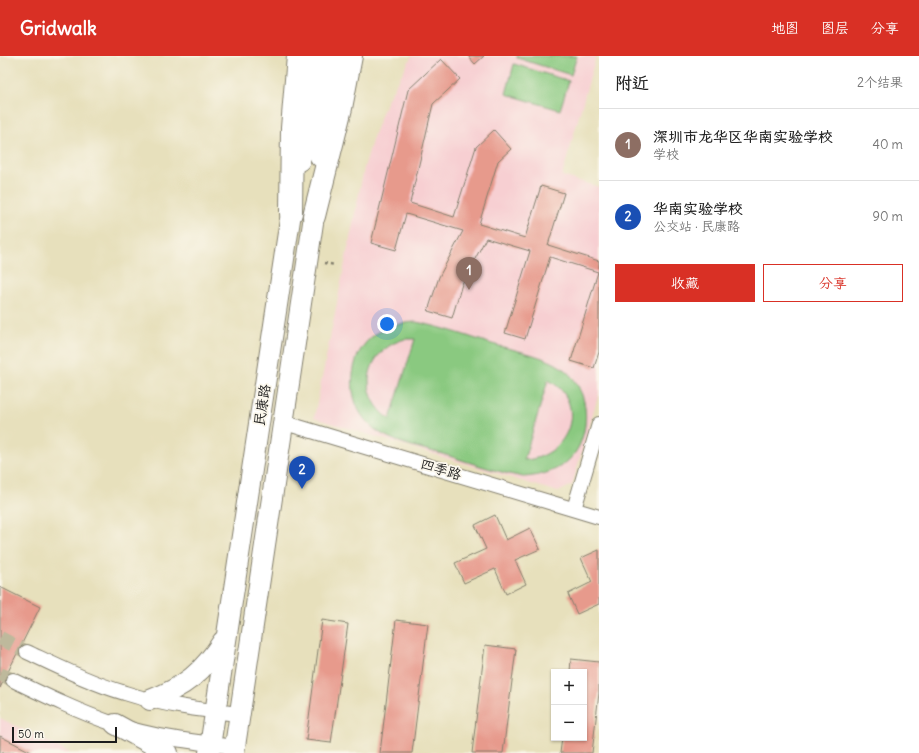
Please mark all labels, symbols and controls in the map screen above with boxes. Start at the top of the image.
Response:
text: Gridwalk [20,16,97,40]
text: 地图 [771,19,799,37]
text: 图层 [821,19,849,37]
text: 分享 [871,19,899,37]
text: 附近 [615,72,649,94]
text: 2个结果 [857,74,903,91]
text: 深圳市龙华区华南实验学校 [653,127,833,146]
text: 1 [625,136,631,153]
text: 40 m [872,136,903,153]
text: 学校 [653,146,679,163]
text: 华南实验学校 [653,199,743,218]
text: 2 [624,208,632,225]
text: 90 m [872,208,903,225]
text: 公交站 · 民康路 [653,218,740,235]
pin: 1 [456,257,482,290]
button: 收藏 [615,264,755,302]
button: 分享 [763,264,903,302]
your location [377,314,397,334]
street label: 民康路 [250,383,274,427]
street label: 四季路 [418,454,464,484]
pin: 2 [289,456,315,489]
map controls [551,669,587,741]
button: + [551,669,587,705]
button: − [551,705,587,741]
scale bar [12,725,117,744]
text: 50 m [18,727,44,741]

